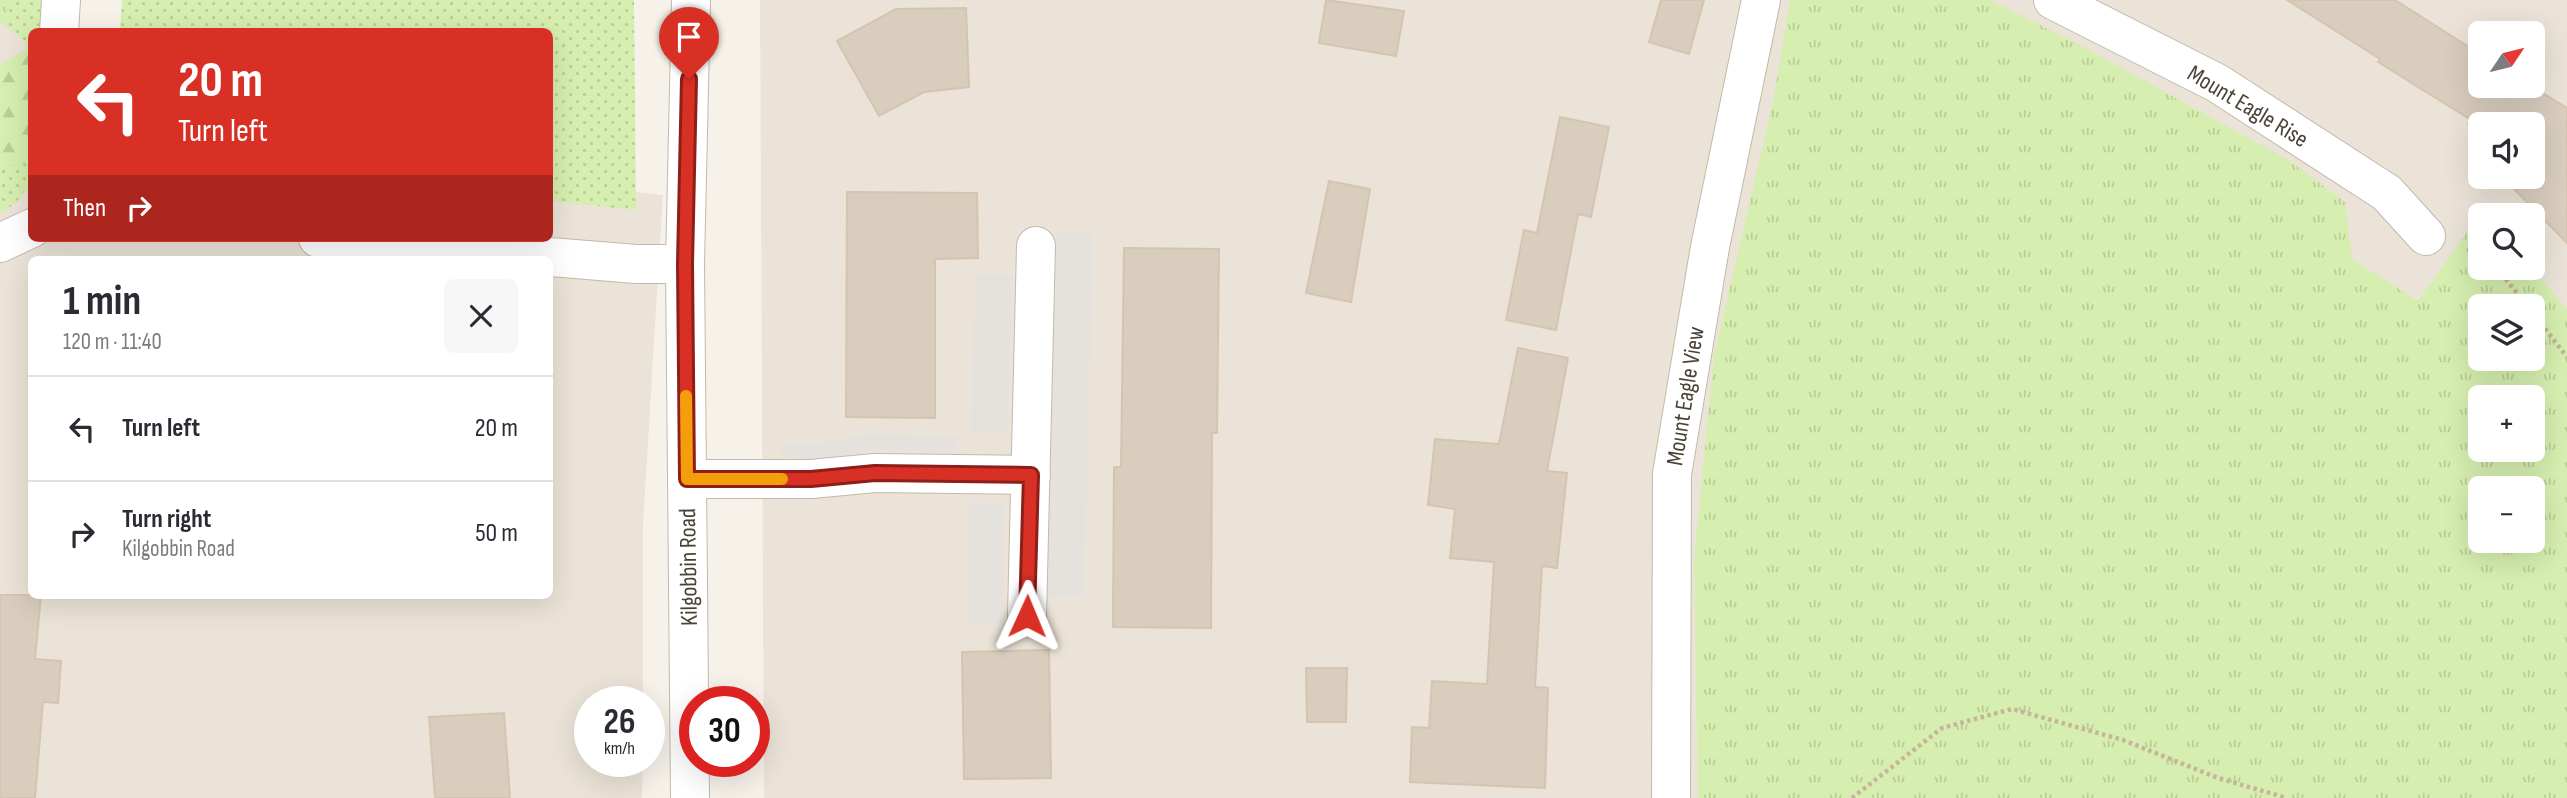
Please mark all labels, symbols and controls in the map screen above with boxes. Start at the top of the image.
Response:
pin [659,7,719,79]
icon: arrive [670,18,708,56]
north arrow [2468,21,2544,98]
map controls [2468,21,2545,553]
text: 20 m [178,52,263,111]
icon: left [63,56,154,147]
street label: Mount Eagle Rise [2182,59,2313,154]
text: Turn left [178,112,268,151]
button: sound [2468,112,2545,189]
icon: right [120,189,158,227]
text: Then [63,193,106,224]
button: search [2468,203,2545,280]
text: 1 min [63,276,141,327]
button: close [444,279,518,353]
button: layers [2468,294,2545,371]
street label: Mount Eagle View [1660,324,1711,468]
text: 120 m · 11:40 [63,328,162,356]
button: + [2468,385,2545,462]
icon: left [63,410,101,448]
text: Turn left [122,413,200,444]
text: 20 m [475,413,518,444]
button: − [2468,476,2545,553]
text: Turn right [122,504,211,535]
street label: Kilgobbin Road [673,508,704,626]
icon: right [63,515,101,553]
text: 50 m [475,518,518,549]
text: Kilgobbin Road [122,535,235,563]
position arrow [990,579,1064,653]
speed limit sign: 30 [679,686,770,777]
text: 26 [604,701,635,744]
text: km/h [604,738,635,759]

